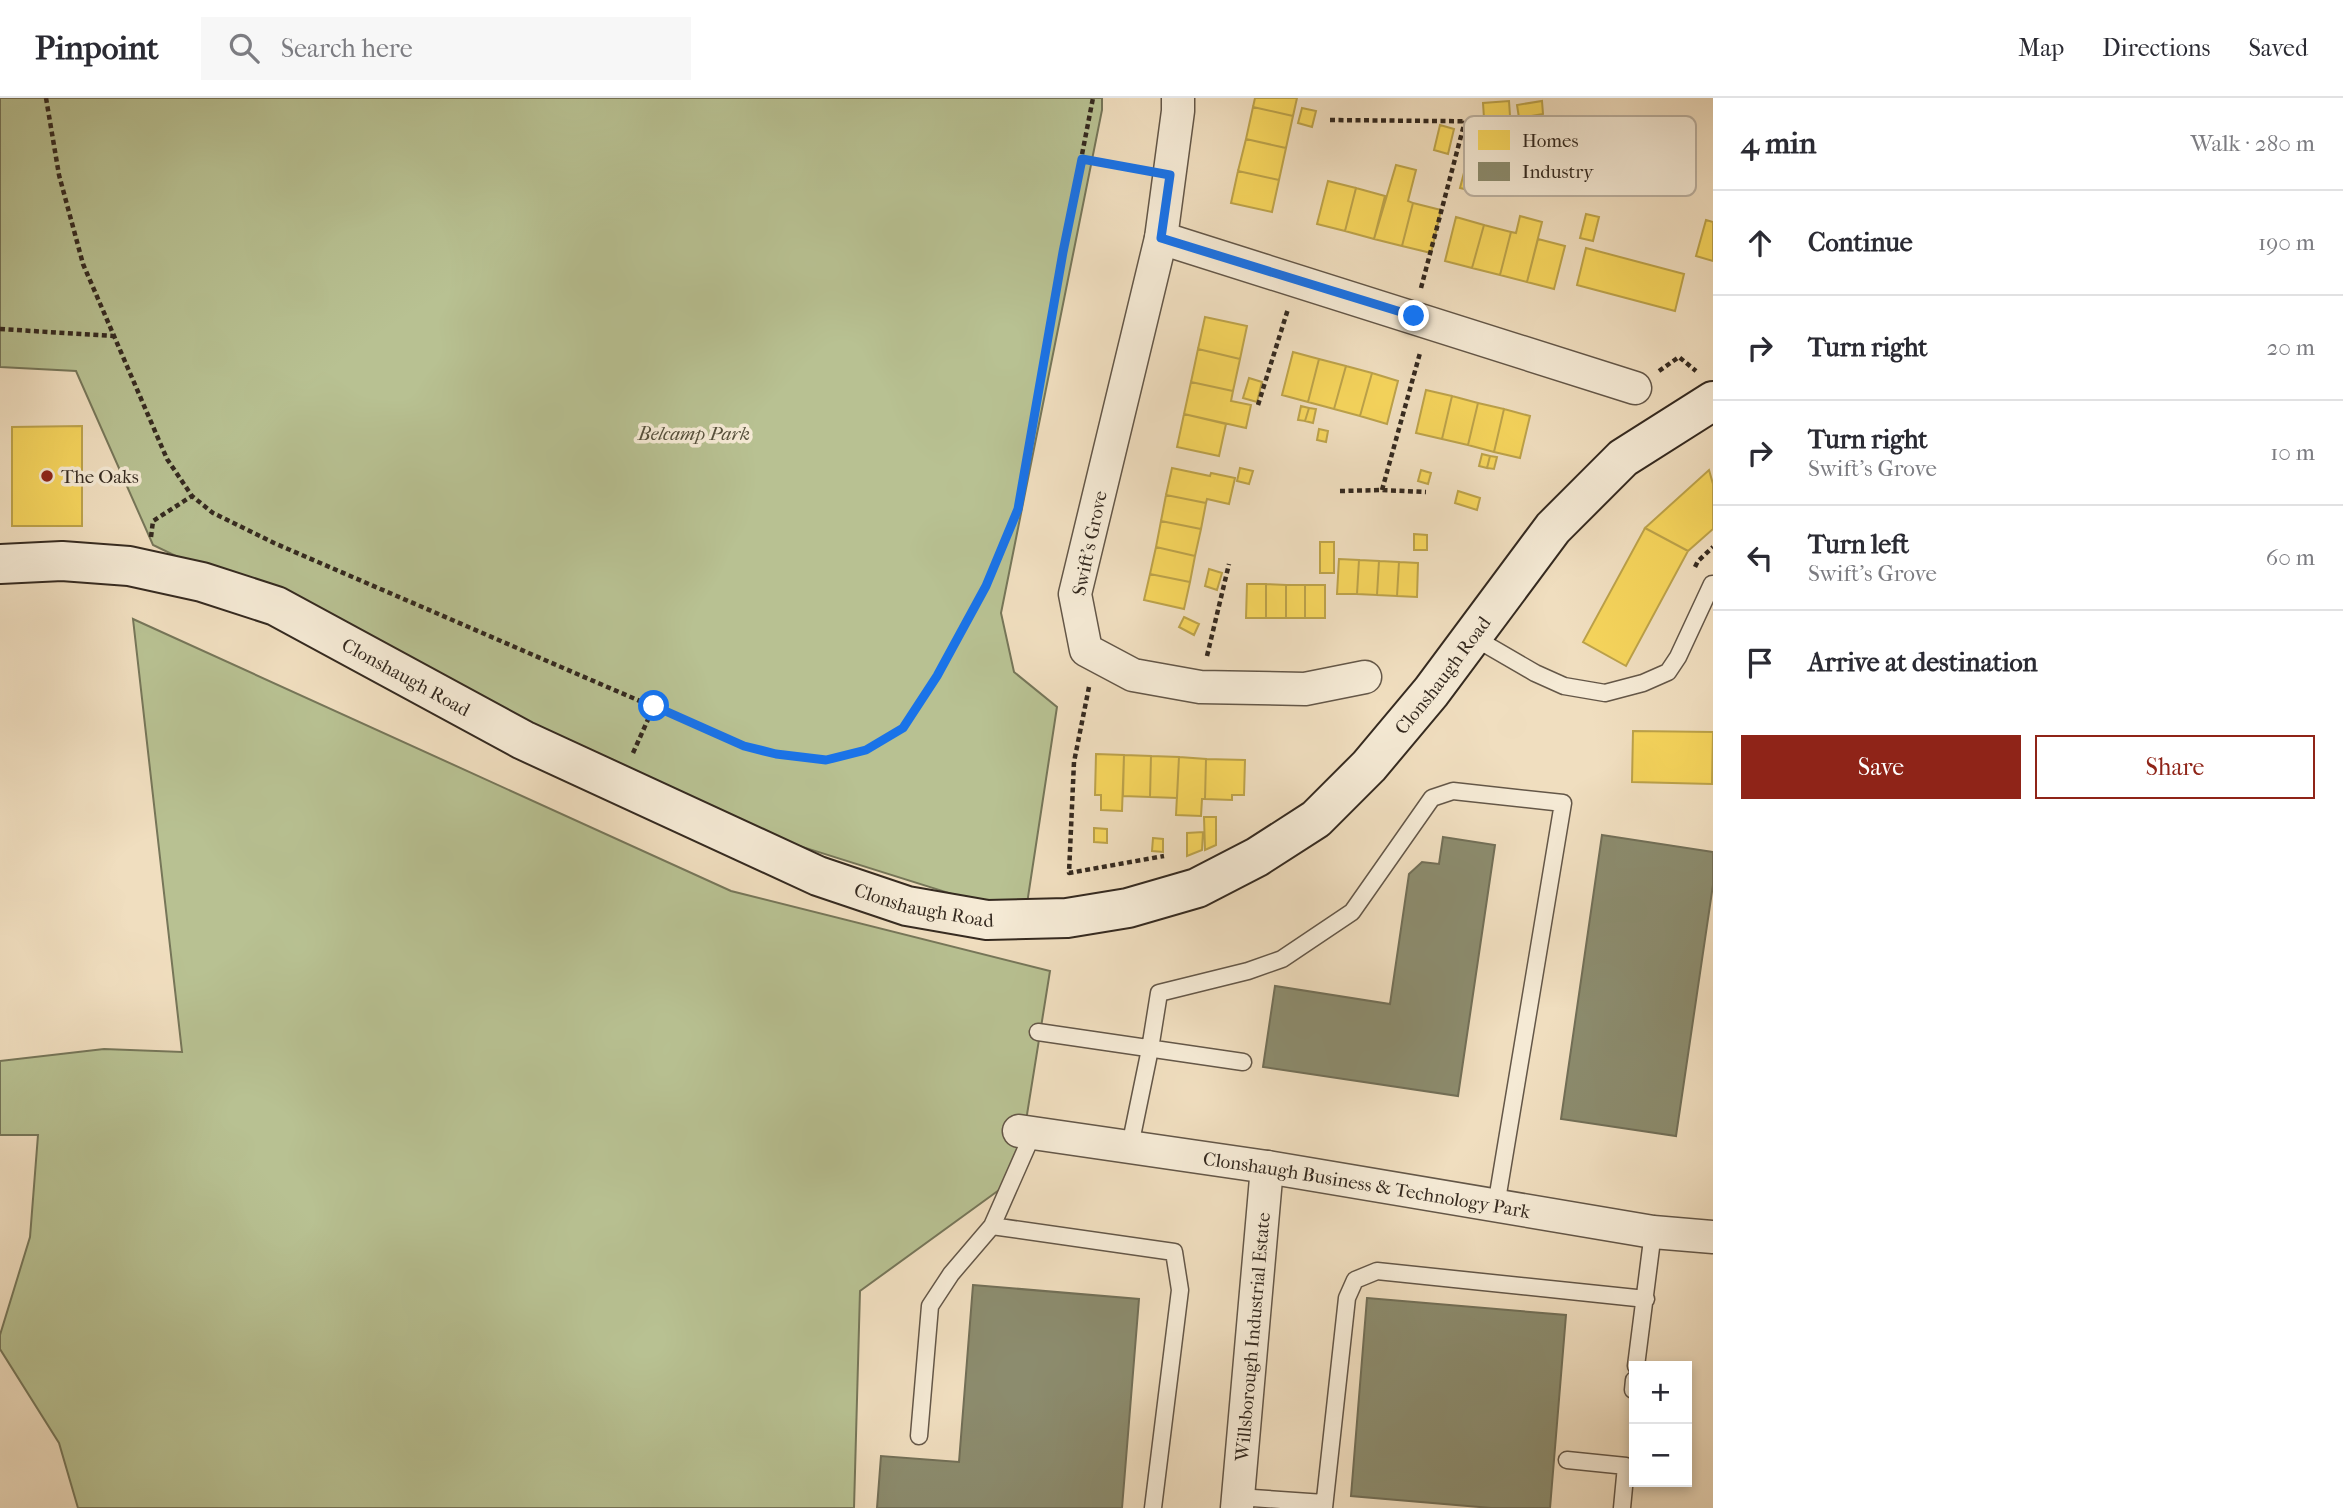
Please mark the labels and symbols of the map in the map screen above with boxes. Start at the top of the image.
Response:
legend [1464,116,1696,196]
text: Homes [1522,130,1578,152]
text: Industry [1522,161,1594,183]
route end [1398,300,1429,331]
park label: Belcamp Park [637,423,750,445]
place label: The Oaks [61,466,139,488]
marker: The Oaks [39,468,55,484]
street label: Swift's Grove [1068,489,1112,598]
street label: Clonshaugh Road [1391,612,1496,739]
street label: Clonshaugh Road [338,634,474,722]
route start [638,690,669,721]
street label: Clonshaugh Road [851,879,995,932]
street label: Clonshaugh Business & Technology Park [1202,1148,1532,1223]
street label: Willsborough Industrial Estate [1231,1211,1275,1463]

